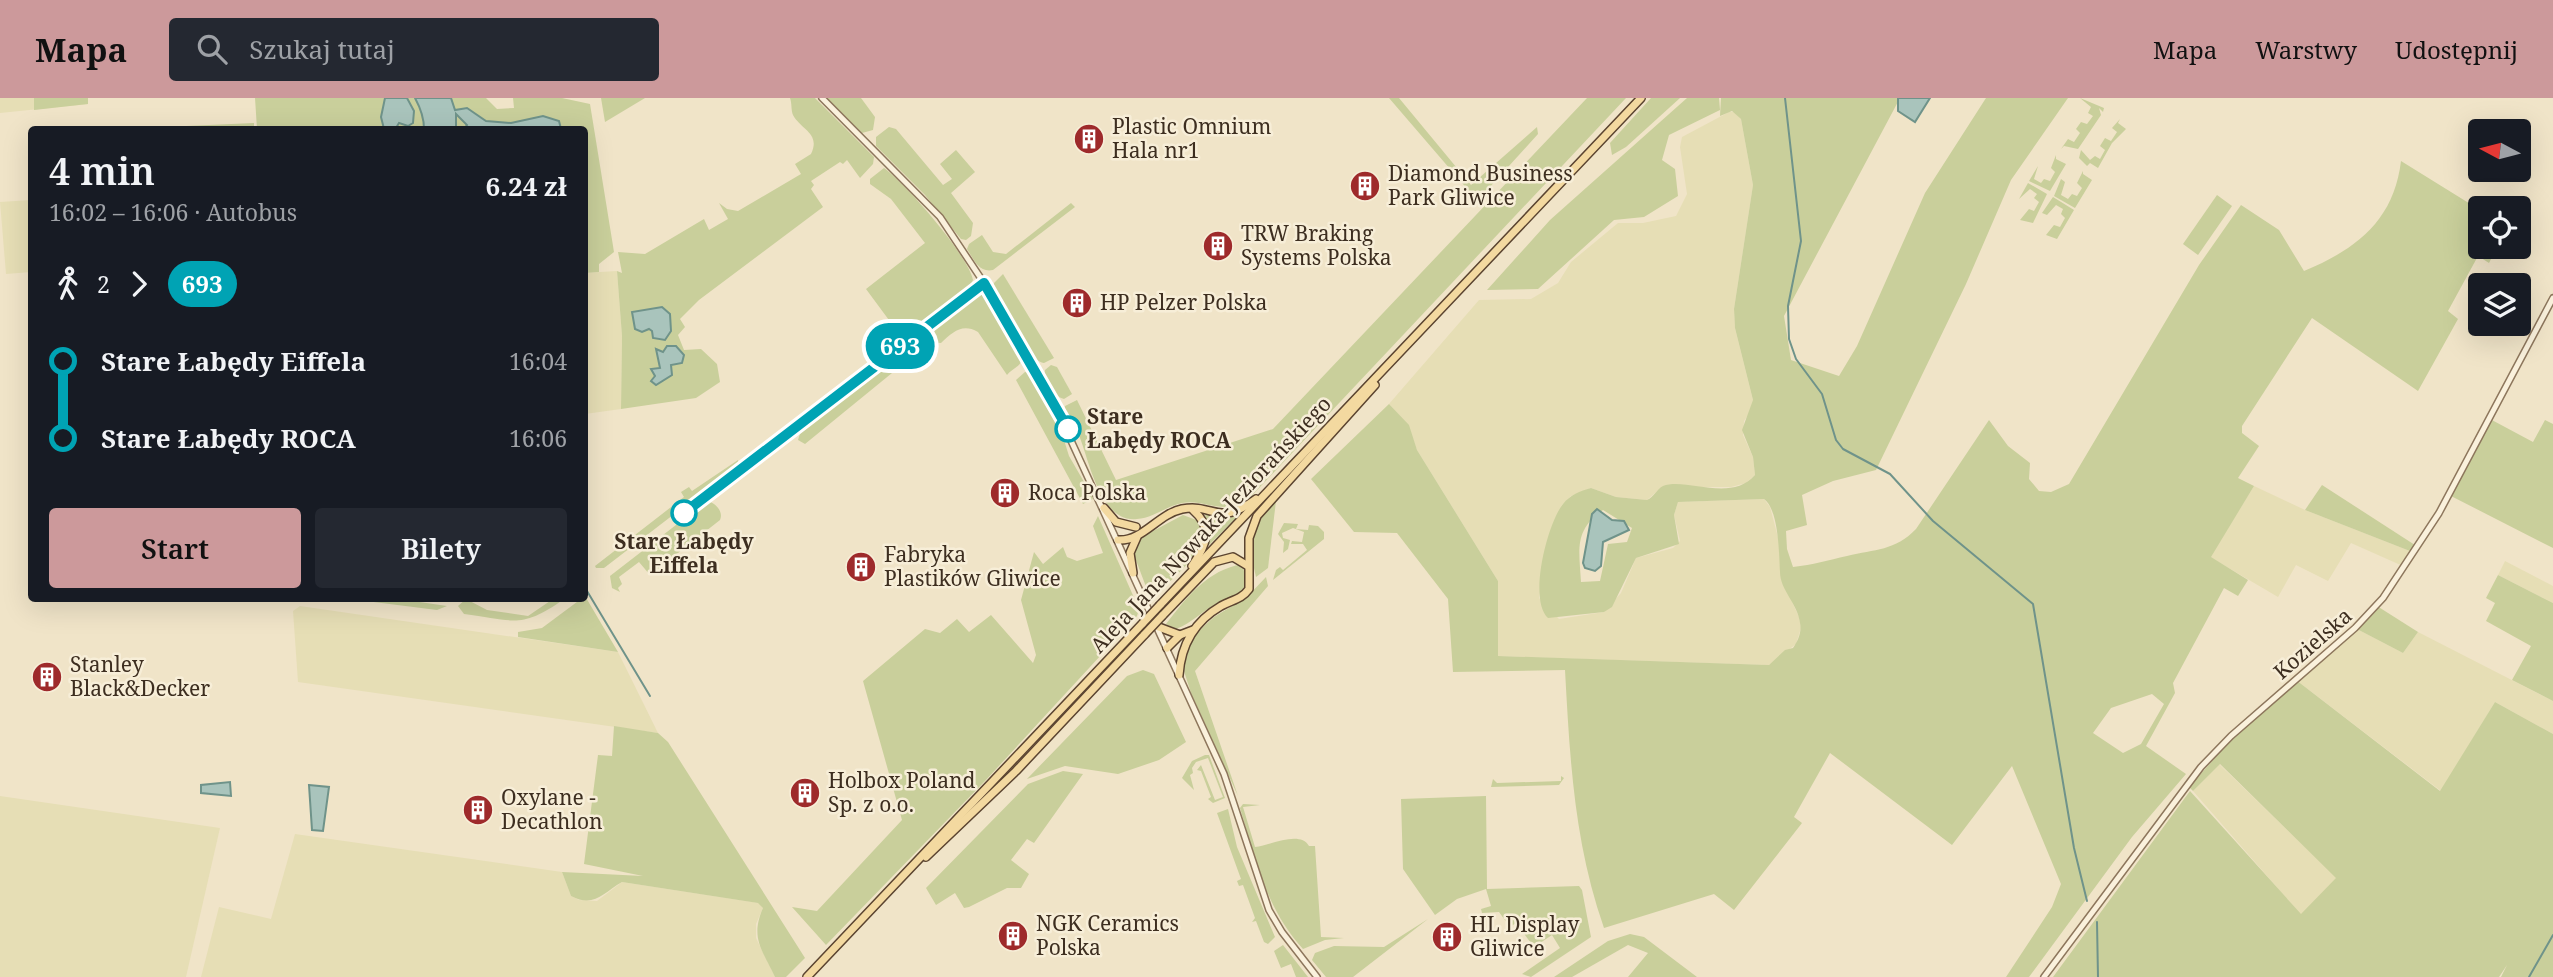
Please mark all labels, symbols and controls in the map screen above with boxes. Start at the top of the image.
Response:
search box [169,18,659,81]
text: Mapa [35,27,127,72]
icon: search [193,30,231,68]
text: Szukaj tutaj [249,31,395,67]
text: Mapa [2153,33,2217,66]
text: Warstwy [2255,33,2357,66]
text: Udostępnij [2395,33,2518,66]
place label: Plastic Omnium Hala nr1 [1112,112,1271,164]
north arrow [2468,119,2530,182]
map controls [2468,119,2531,336]
building icon: Plastic Omnium Hala nr1 [1072,122,1106,156]
text: 4 min [49,144,155,196]
place label: Diamond Business Park Gliwice [1388,159,1573,211]
text: 6.24 zł [486,168,567,204]
building icon: Diamond Business Park Gliwice [1348,169,1382,203]
text: 16:02 – 16:06 · Autobus [49,196,297,228]
button: locate [2468,196,2531,259]
place label: TRW Braking Systems Polska [1241,219,1392,271]
building icon: TRW Braking Systems Polska [1201,229,1235,263]
icon: walk [49,265,87,303]
icon: forward [120,265,158,303]
text: 693 [182,267,223,300]
text: 2 [97,268,110,300]
button: layers [2468,273,2531,336]
building icon: HP Pelzer Polska [1060,286,1094,320]
place label: HP Pelzer Polska [1100,288,1267,316]
line badge: 693 [860,323,940,369]
text: 693 [880,329,920,362]
text: Stare Łabędy Eiffela [101,343,366,379]
text: 16:04 [509,345,567,377]
street label: Aleja Jana Nowaka-Jeziorańskiego [1084,390,1337,659]
place label: Stare Łabędy ROCA [1087,402,1231,454]
marker: Stare Łabędy ROCA [1055,416,1081,442]
text: Stare Łabędy ROCA [101,420,356,456]
text: 16:06 [509,422,567,454]
building icon: Roca Polska [988,476,1022,510]
place label: Roca Polska [1028,478,1146,506]
marker: Stare Łabędy Eiffela [671,500,697,526]
button: Start [49,508,301,588]
button: Bilety [315,508,567,588]
place label: Stare Łabędy Eiffela [614,527,755,579]
place label: Fabryka Plastików Gliwice [884,540,1061,592]
building icon: Fabryka Plastików Gliwice [844,550,878,584]
street label: Kozielska [2267,601,2357,685]
place label: Stanley Black&Decker [70,650,210,702]
building icon: Stanley Black&Decker [30,660,64,694]
place label: Holbox Poland Sp. z o.o. [828,766,976,818]
building icon: Holbox Poland Sp. z o.o. [788,776,822,810]
place label: Oxylane - Decathlon [501,783,603,835]
building icon: Oxylane - Decathlon [461,793,495,827]
place label: NGK Ceramics Polska [1036,909,1179,961]
place label: HL Display Gliwice [1470,910,1579,962]
building icon: NGK Ceramics Polska [996,919,1030,953]
building icon: HL Display Gliwice [1430,920,1464,954]

